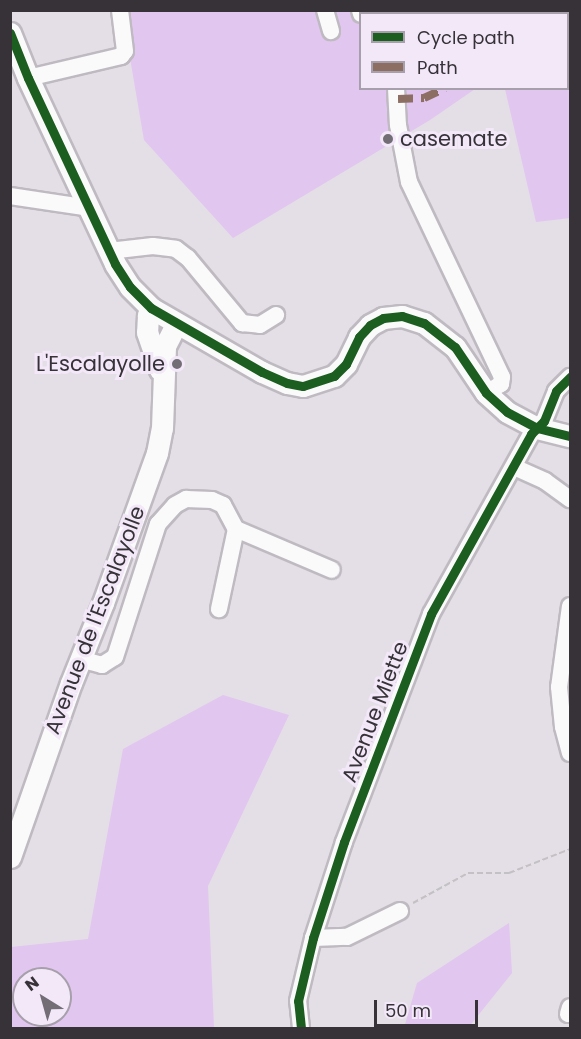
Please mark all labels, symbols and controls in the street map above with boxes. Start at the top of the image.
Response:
legend [359,12,569,90]
text: Cycle path [417,25,515,50]
text: Path [417,55,458,80]
place label: casemate [400,126,507,152]
marker: casemate [381,132,395,146]
place label: L'Escalayolle [36,351,165,377]
marker: L'Escalayolle [170,357,184,371]
street label: Avenue de l'Escalayolle [40,502,150,738]
street label: Avenue Miette [337,638,413,786]
north arrow [12,967,72,1027]
text: N [20,971,44,997]
scale bar [377,988,480,1026]
text: 50 m [385,998,431,1023]

